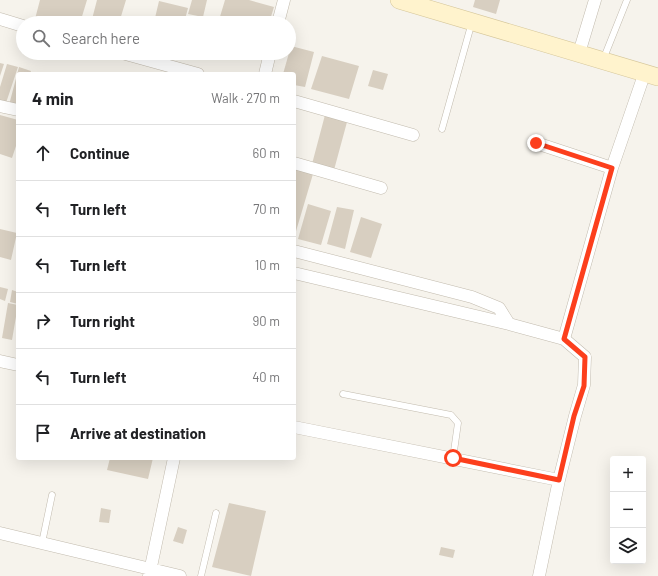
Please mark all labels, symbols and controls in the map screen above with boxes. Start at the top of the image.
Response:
search box [16,16,296,60]
icon: search [30,27,52,49]
text: Search here [62,29,140,47]
text: 4 min [32,88,74,108]
text: Walk · 270 m [211,90,280,106]
route end [527,134,545,152]
icon: ahead [32,142,54,164]
text: Continue [70,144,130,162]
text: 60 m [253,145,280,161]
icon: left [32,198,54,220]
text: Turn left [70,200,126,218]
text: 70 m [253,201,280,217]
icon: left [32,254,54,276]
text: Turn left [70,256,126,274]
text: 10 m [255,257,280,273]
icon: right [32,310,54,332]
text: Turn right [70,312,135,330]
text: 90 m [253,313,280,329]
icon: left [32,366,54,388]
text: Turn left [70,368,126,386]
text: 40 m [252,369,280,385]
icon: arrive [32,422,54,444]
text: Arrive at destination [70,424,206,442]
route start [444,449,462,467]
map controls [610,456,646,564]
button: + [610,456,646,492]
button: − [610,492,646,528]
button: layers [610,528,646,564]

